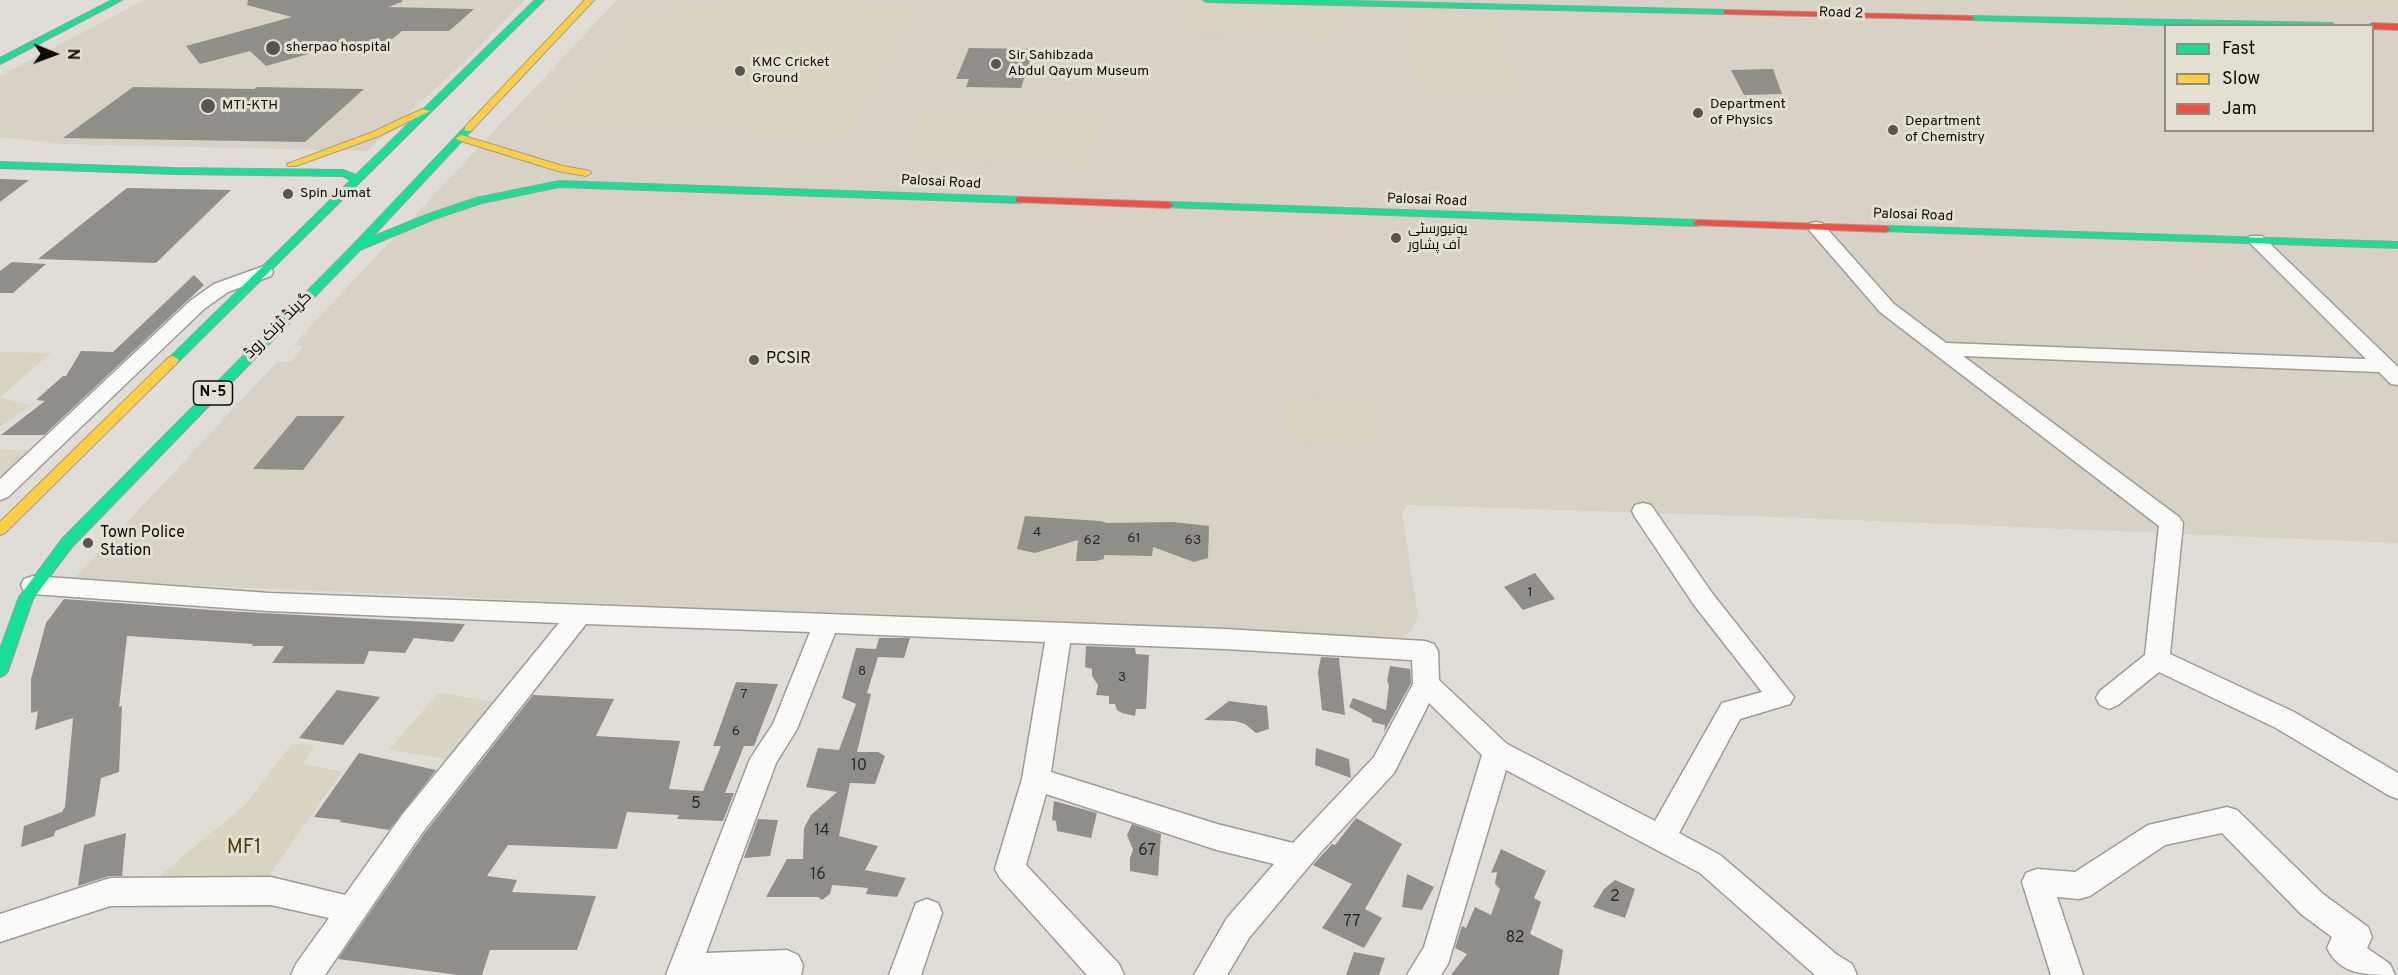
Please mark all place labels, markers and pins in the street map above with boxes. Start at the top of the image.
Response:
marker: sherpao hospital [264,39,282,57]
place label: sherpao hospital [286,40,390,56]
place label: Sir Sahibzada Abdul Qayum Museum [1008,48,1149,80]
place label: KMC Cricket Ground [752,55,830,88]
marker: Sir Sahibzada Abdul Qayum Museum [989,57,1003,71]
marker: KMC Cricket Ground [733,64,747,78]
marker: MTI-KTH [199,97,217,115]
place label: Department of Physics [1710,97,1786,130]
place label: MTI-KTH [222,98,278,114]
marker: Department of Physics [1691,106,1705,120]
place label: Department of Chemistry [1905,114,1985,146]
marker: Department of Chemistry [1886,123,1900,137]
place label: Spin Jumat [300,186,371,202]
marker: Spin Jumat [281,187,295,201]
place label: یونیورسٹی آف پشاور [1408,222,1468,255]
marker: یونیورسٹی آف پشاور [1389,231,1403,245]
place label: PCSIR [766,350,811,370]
marker: PCSIR [747,353,761,367]
place label: Town Police Station [100,524,185,562]
marker: Town Police Station [81,536,95,550]

